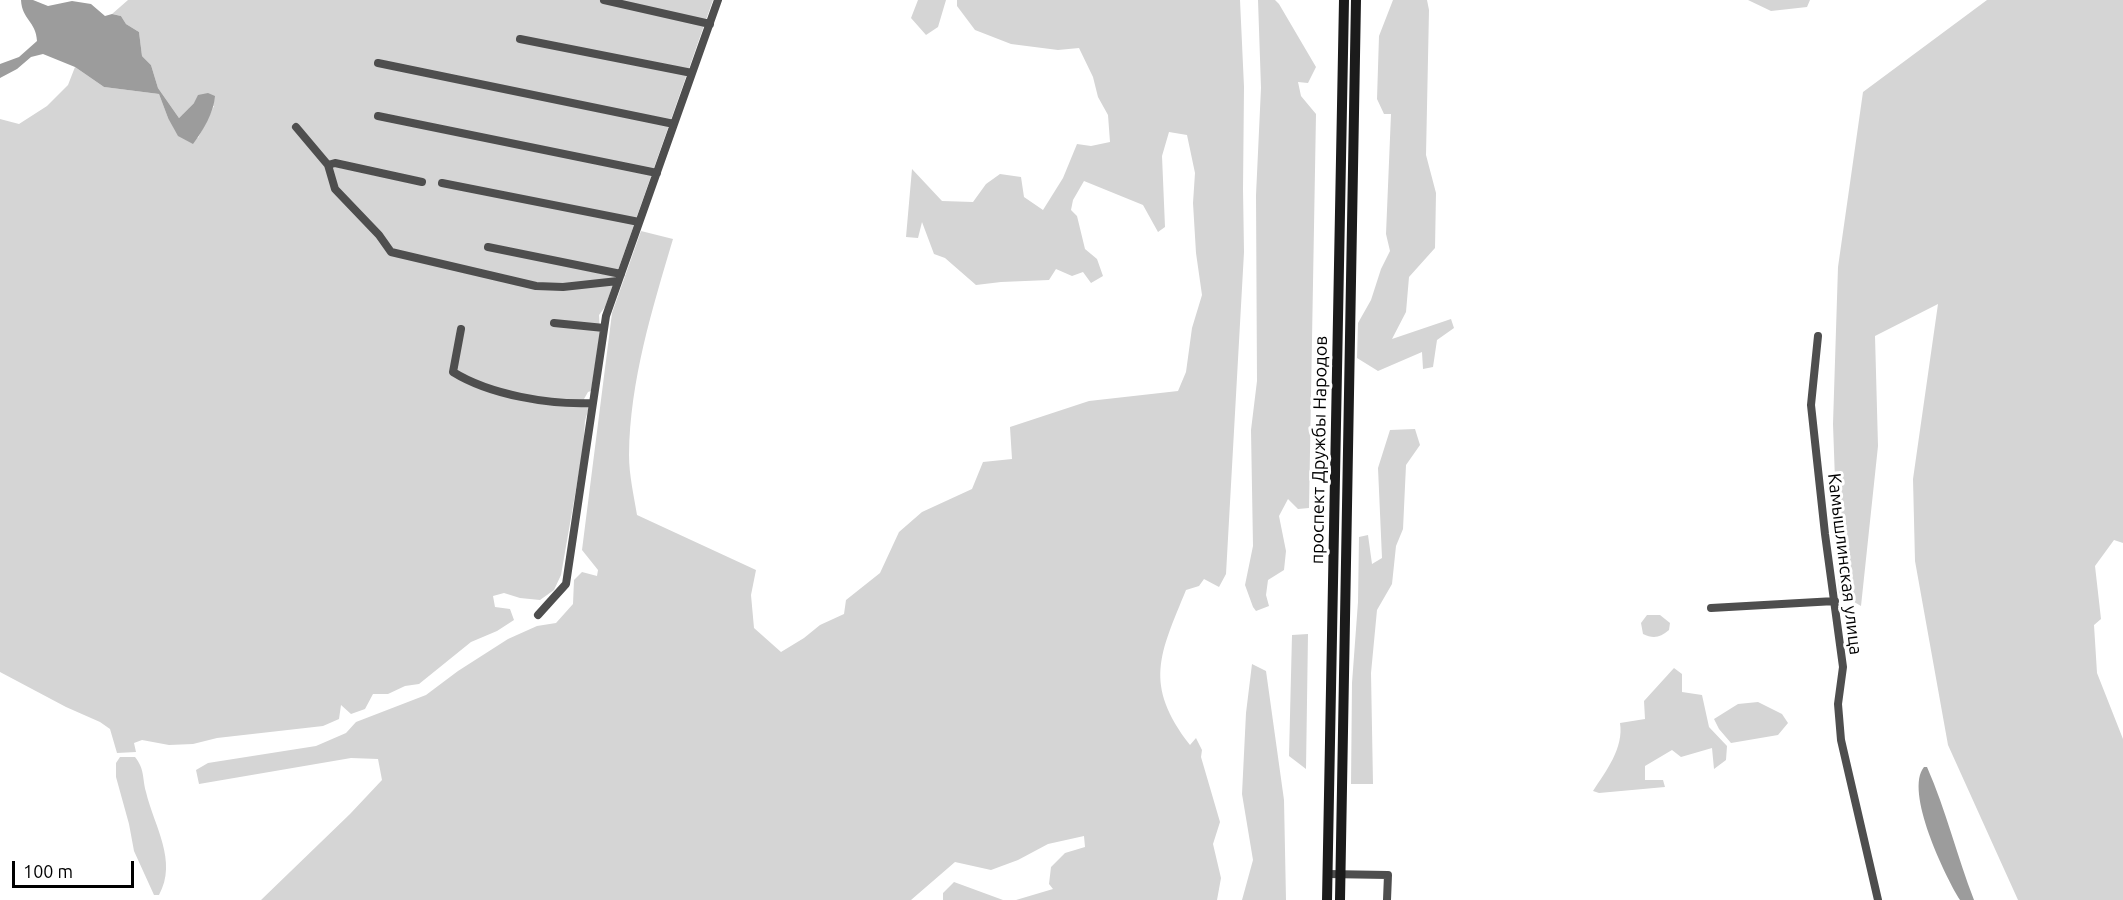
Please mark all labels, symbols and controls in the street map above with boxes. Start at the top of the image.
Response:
street label: проспект Дружбы Народов [1306,336,1332,564]
street label: Камышлинская улица [1823,472,1867,656]
scale bar [15,849,136,887]
text: 100 m [23,861,73,881]

